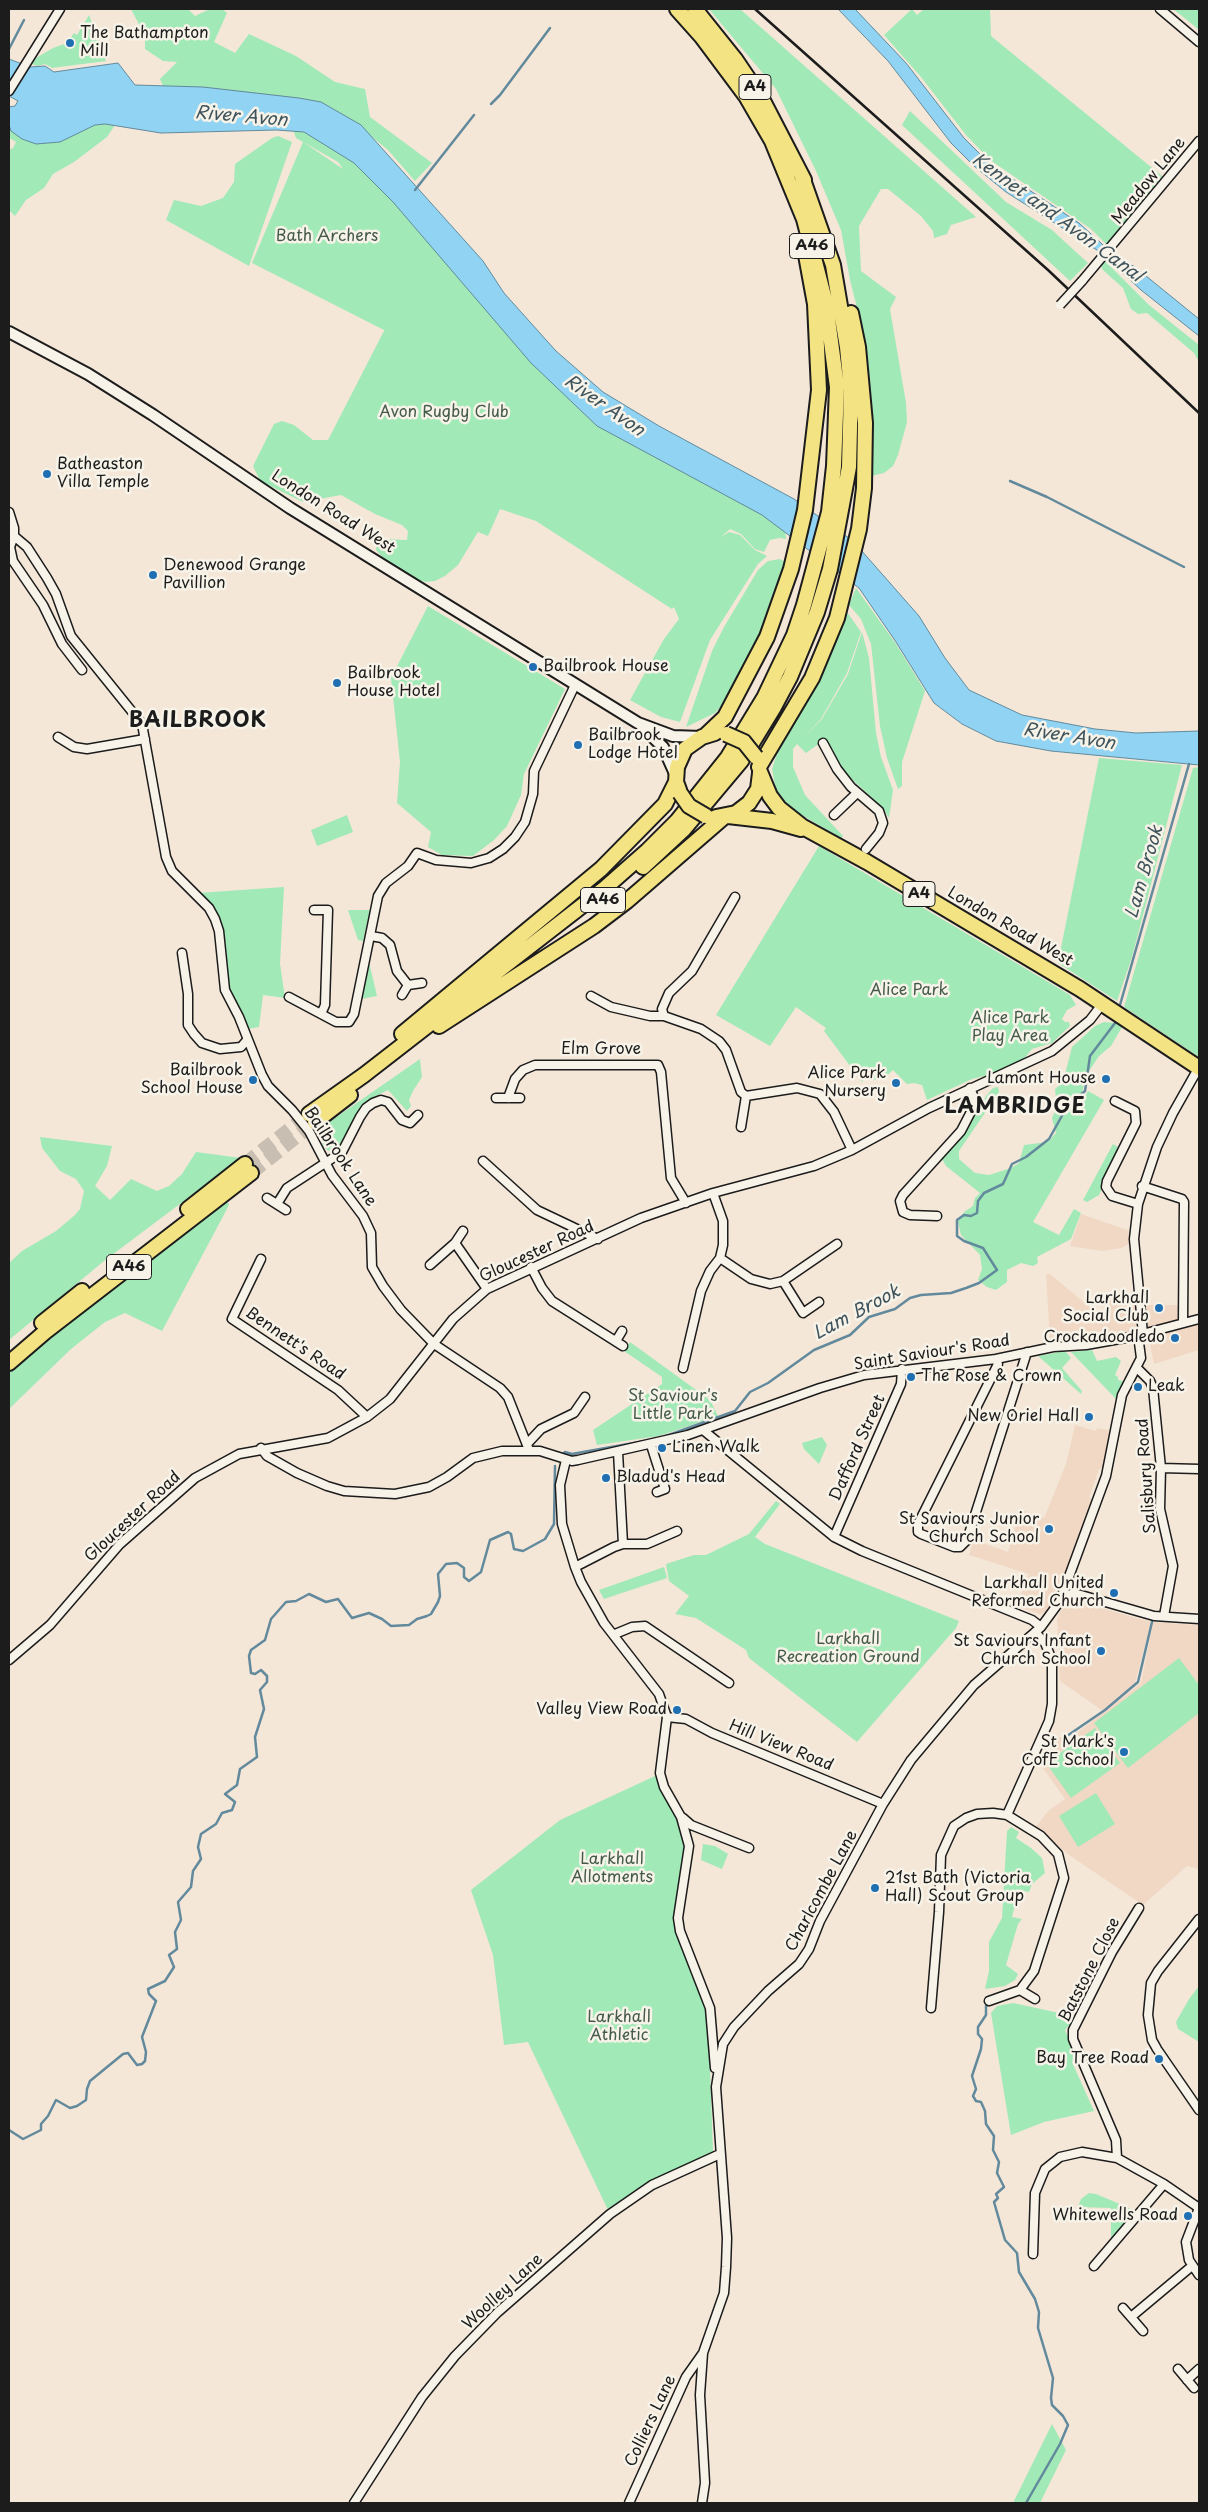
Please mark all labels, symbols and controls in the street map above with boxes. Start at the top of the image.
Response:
place label: The Bathampton Mill [80,24,209,62]
marker: The Bathampton Mill [64,37,76,49]
road number: A4 [739,74,771,100]
water label: River Avon [194,102,288,132]
street label: Meadow Lane [1108,134,1190,228]
water label: Kennet and Avon Canal [968,149,1146,287]
park label: Bath Archers [276,227,378,247]
road number: A46 [790,234,834,258]
water label: River Avon [560,371,648,441]
park label: Avon Rugby Club [379,403,509,423]
place label: Batheaston Villa Temple [57,455,150,493]
street label: London Road West [268,466,398,558]
marker: Batheaston Villa Temple [41,468,53,480]
place label: Denewood Grange Pavillion [163,556,306,594]
marker: Denewood Grange Pavillion [147,569,159,581]
place label: Bailbrook House [543,657,669,677]
marker: Bailbrook House [527,661,539,673]
place label: Bailbrook House Hotel [347,664,440,702]
marker: Bailbrook House Hotel [331,677,343,689]
district label: BAILBROOK [127,708,269,734]
water label: River Avon [1022,719,1116,755]
place label: Bailbrook Lodge Hotel [588,726,678,764]
marker: Bailbrook Lodge Hotel [572,739,584,751]
water label: Lam Brook [1121,823,1169,921]
road number: A4 [903,882,935,906]
street label: London Road West [944,883,1076,971]
road number: A46 [580,888,626,912]
park label: Alice Park [870,981,948,1001]
park label: Alice Park Play Area [971,1009,1049,1047]
street label: Elm Grove [561,1040,641,1060]
place label: Bailbrook School House [141,1061,243,1099]
place label: Alice Park Nursery [807,1064,886,1102]
place label: Lamont House [987,1069,1096,1089]
marker: Lamont House [1100,1073,1112,1085]
marker: Bailbrook School House [247,1074,259,1086]
marker: Alice Park Nursery [890,1077,902,1089]
district label: LAMBRIDGE [944,1094,1086,1120]
street label: Bailbrook Lane [300,1104,380,1210]
street label: Gloucester Road [477,1217,597,1287]
road number: A46 [106,1254,152,1280]
water label: Lam Brook [810,1281,904,1345]
place label: Larkhall Social Club [1063,1289,1149,1327]
marker: Larkhall Social Club [1153,1302,1165,1314]
street label: Bennett's Road [241,1303,349,1385]
place label: Crockadoodledo [1043,1328,1165,1348]
street label: Saint Saviour's Road [853,1331,1011,1375]
marker: Crockadoodledo [1169,1332,1181,1344]
place label: The Rose & Crown [921,1367,1062,1387]
marker: The Rose & Crown [905,1371,917,1383]
place label: Leak [1148,1377,1185,1397]
marker: Leak [1132,1381,1144,1393]
park label: St Saviour's Little Park [628,1387,718,1425]
street label: Dafford Street [826,1392,890,1504]
place label: New Oriel Hall [967,1407,1079,1427]
marker: New Oriel Hall [1083,1411,1095,1423]
street label: Salisbury Road [1133,1418,1161,1534]
place label: Linen Walk [672,1438,760,1458]
marker: Linen Walk [656,1442,668,1454]
street label: Gloucester Road [81,1468,185,1566]
place label: Bladud's Head [616,1468,726,1488]
marker: Bladud's Head [600,1472,612,1484]
place label: St Saviours Junior Church School [899,1510,1039,1548]
marker: St Saviours Junior Church School [1043,1523,1055,1535]
place label: Larkhall United Reformed Church [971,1574,1104,1612]
marker: Larkhall United Reformed Church [1108,1587,1120,1599]
park label: Larkhall Recreation Ground [776,1630,920,1668]
place label: St Saviours Infant Church School [953,1632,1091,1670]
marker: St Saviours Infant Church School [1095,1645,1107,1657]
place label: Valley View Road [536,1700,667,1720]
marker: Valley View Road [671,1704,683,1716]
street label: Hill View Road [726,1716,836,1776]
place label: St Mark's CofE School [1022,1733,1114,1771]
marker: St Mark's CofE School [1118,1746,1130,1758]
street label: Charlcombe Lane [782,1827,862,1955]
park label: Larkhall Allotments [571,1850,653,1888]
place label: 21st Bath (Victoria Hall) Scout Group [885,1869,1031,1907]
marker: 21st Bath (Victoria Hall) Scout Group [869,1882,881,1894]
street label: Batstone Close [1055,1915,1125,2025]
park label: Larkhall Athletic [587,2008,651,2046]
place label: Bay Tree Road [1036,2049,1149,2069]
marker: Bay Tree Road [1153,2053,1165,2065]
place label: Whitewells Road [1053,2206,1178,2226]
marker: Whitewells Road [1182,2210,1194,2222]
street label: Woolley Lane [459,2250,547,2334]
street label: Colliers Lane [621,2372,681,2470]

